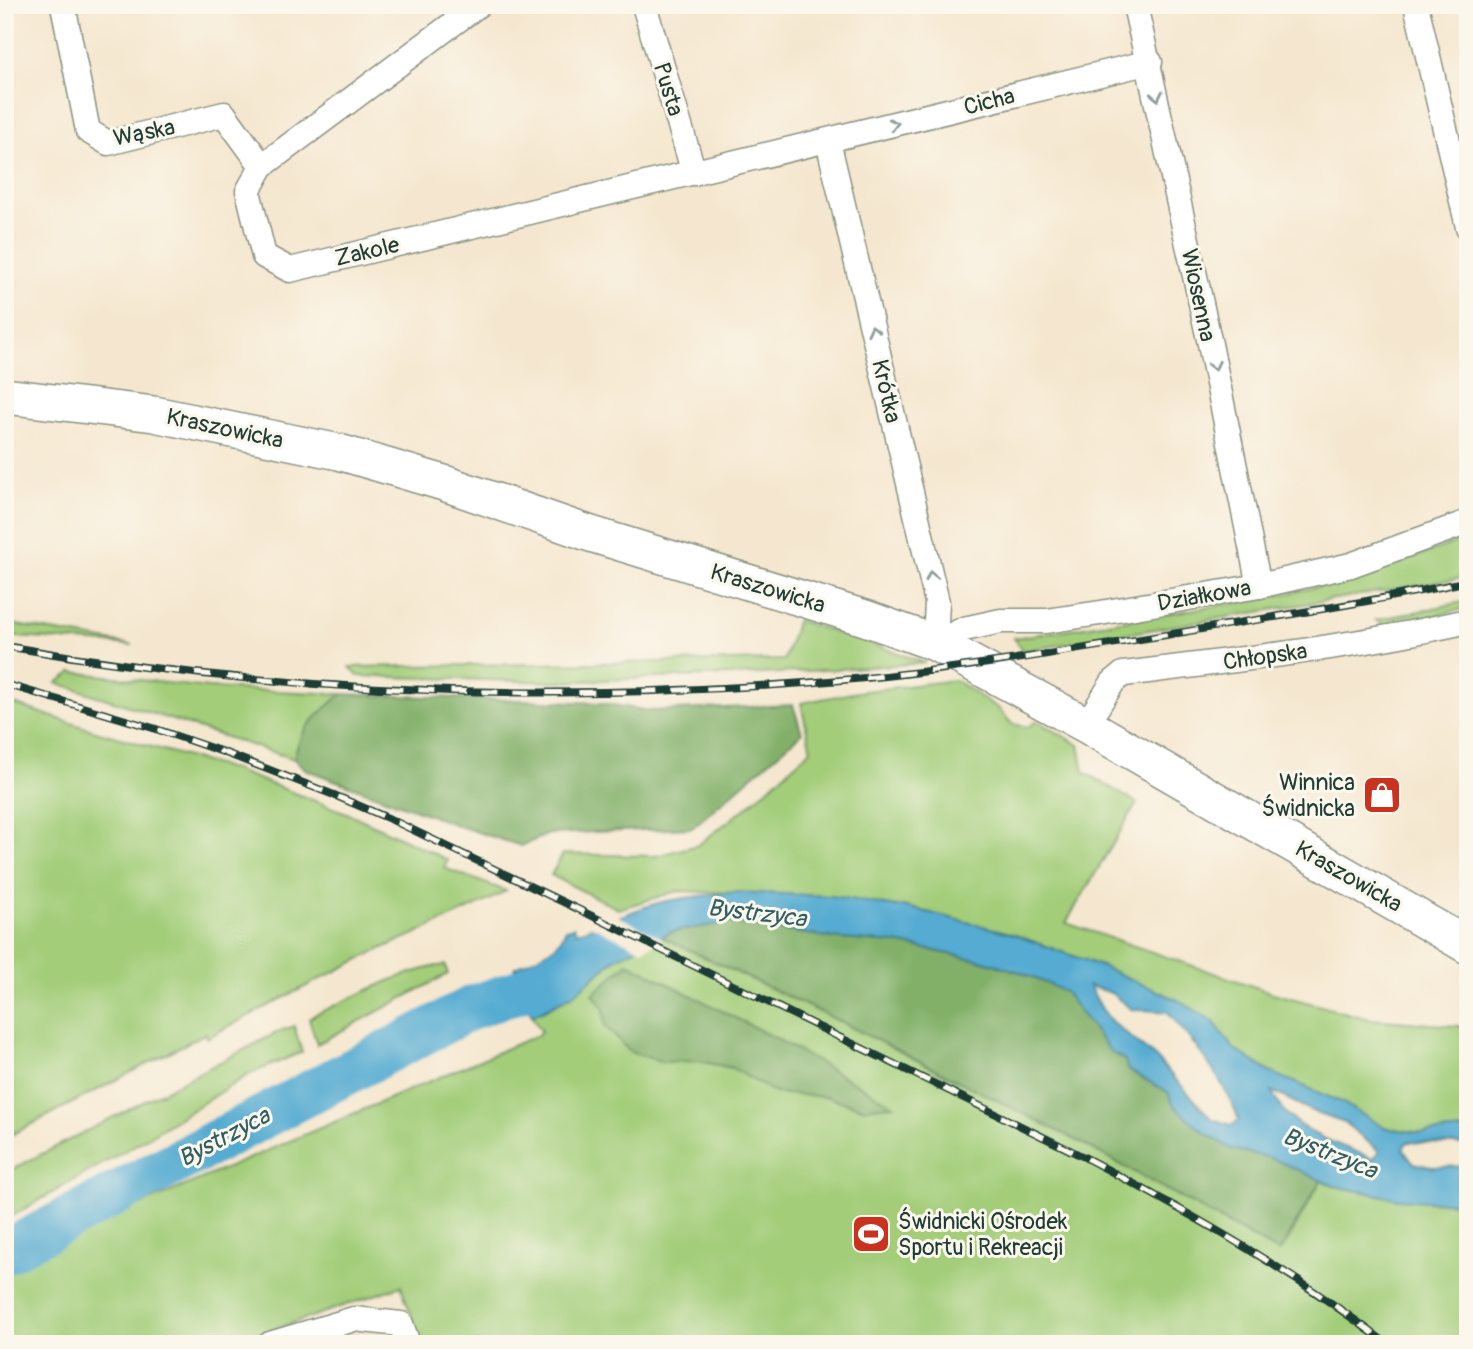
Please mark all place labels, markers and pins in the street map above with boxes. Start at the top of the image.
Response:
place label: Winnica Świdnicka [1261,768,1355,823]
shop icon: Winnica Świdnicka [1361,774,1403,816]
place label: Świdnicki Ośrodek Sportu i Rekreacji [898,1207,1068,1262]
sports icon: Świdnicki Ośrodek Sportu i Rekreacji [850,1213,892,1255]

